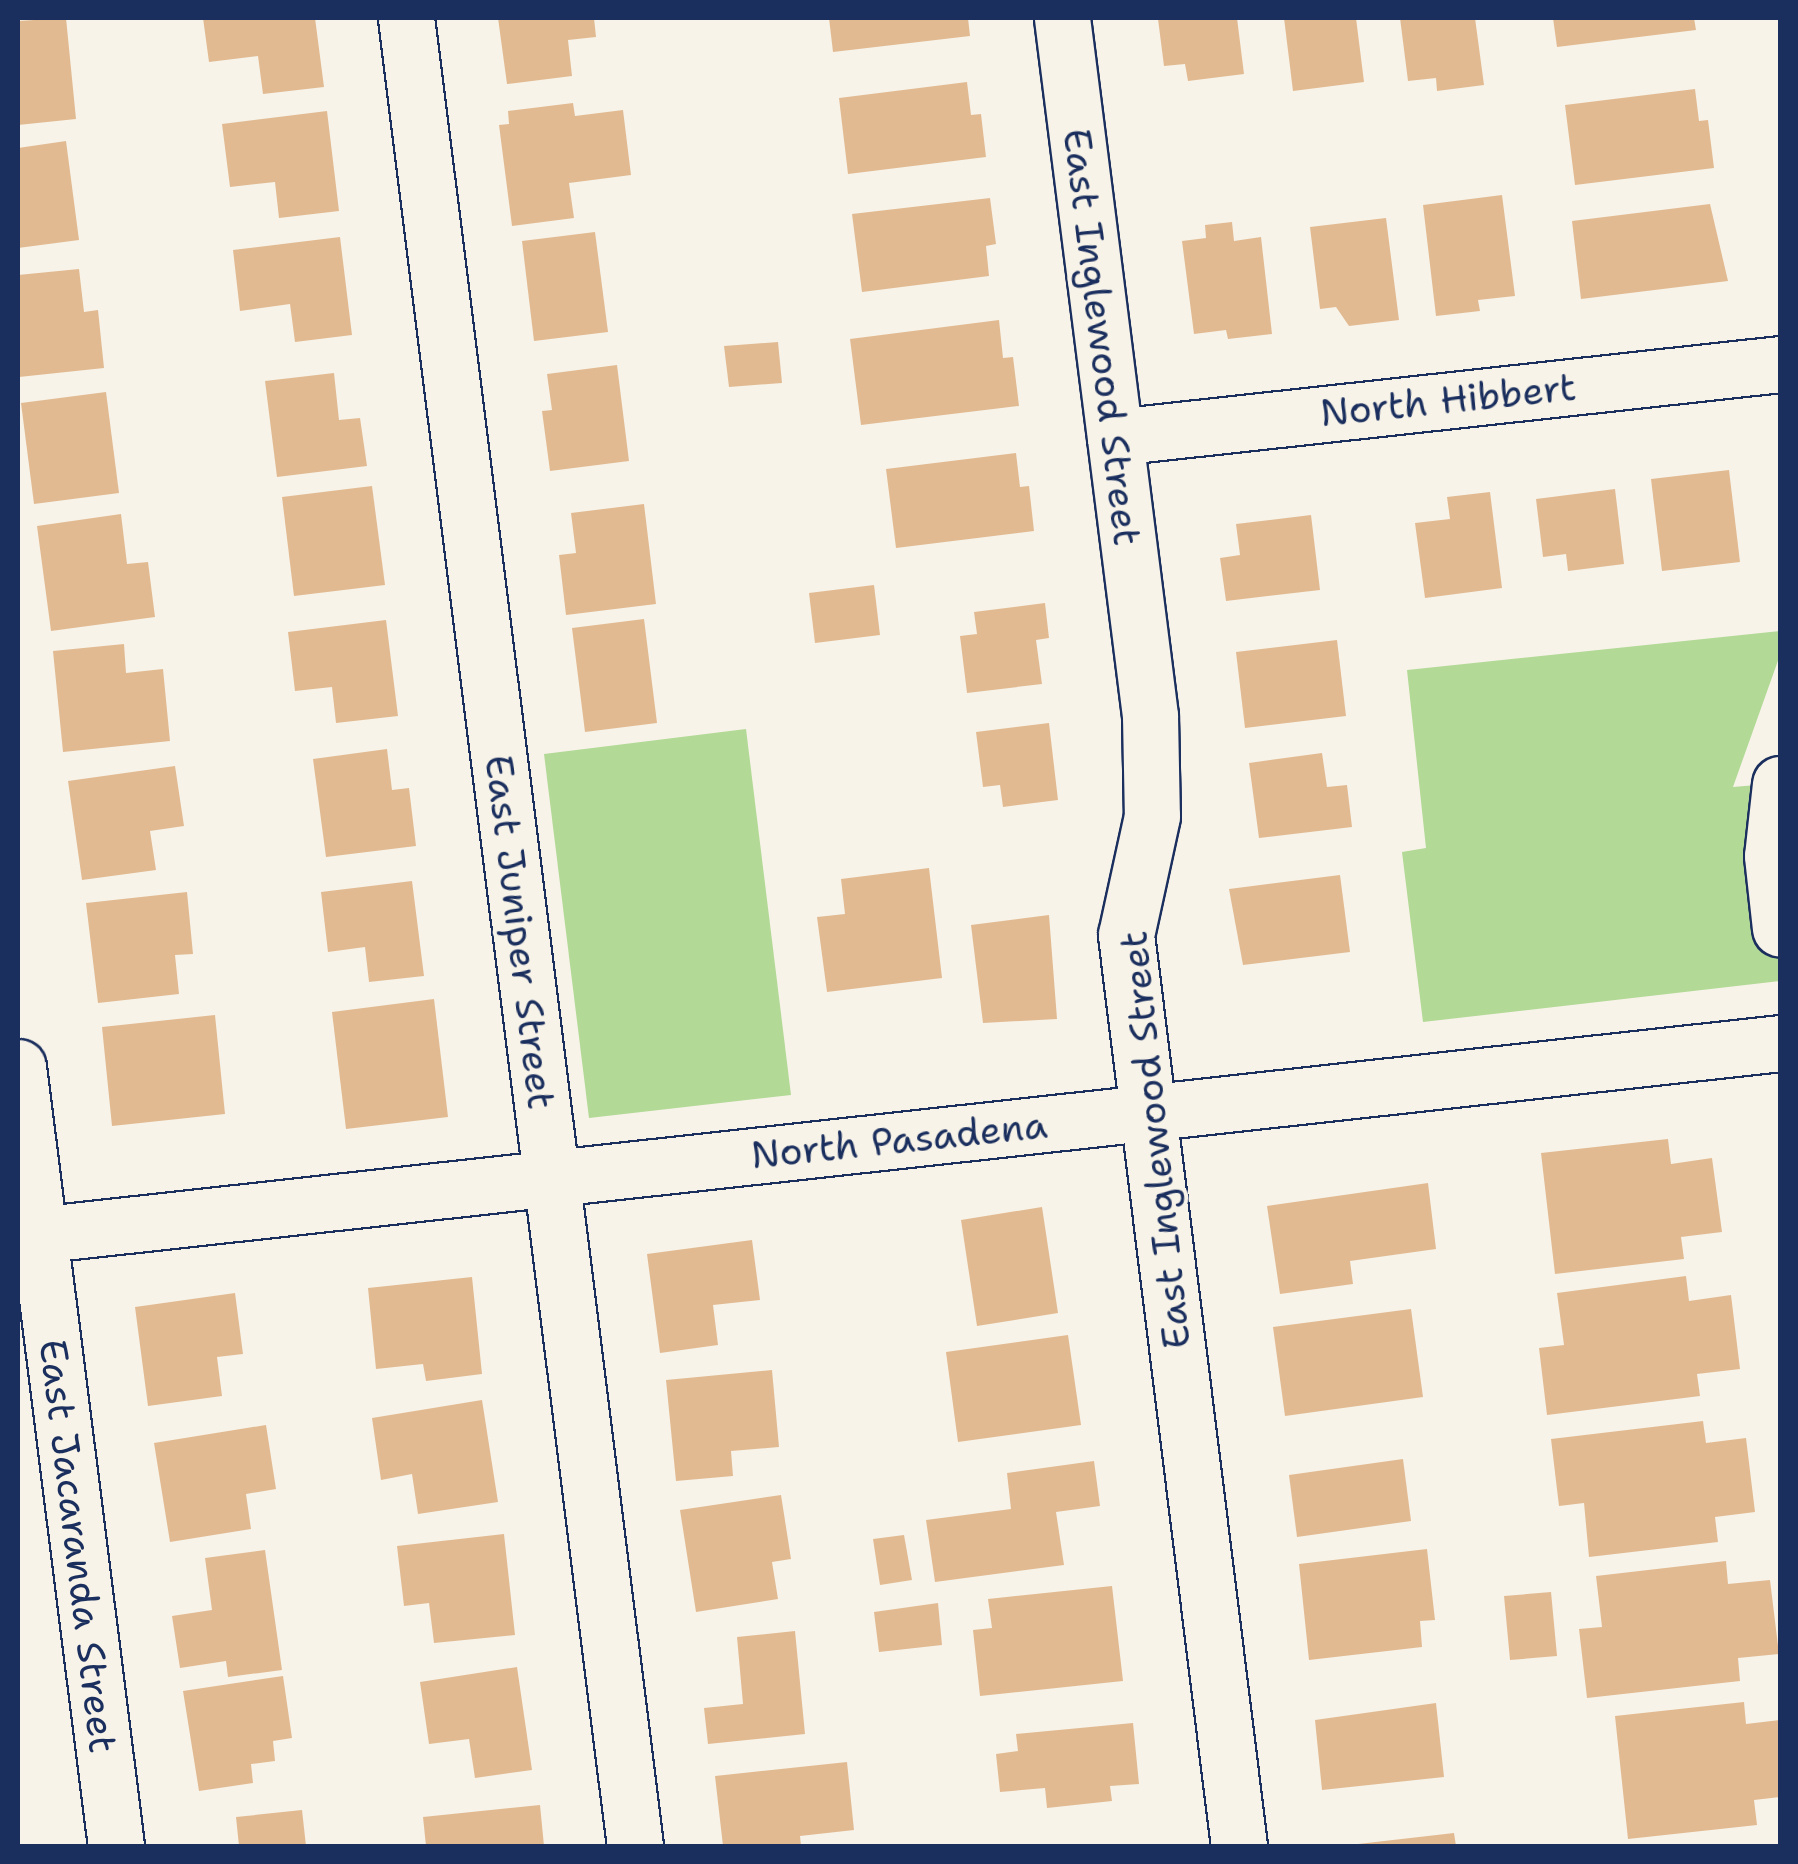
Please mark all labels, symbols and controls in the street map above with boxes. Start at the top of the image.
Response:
street label: East Inglewood Street [1054,126,1150,548]
street label: North Hibbert [1318,364,1578,436]
street label: East Juniper Street [476,752,564,1112]
street label: East Inglewood Street [1110,929,1200,1351]
street label: North Pasadena [749,1102,1049,1178]
street label: East Jacaranda Street [30,1337,126,1755]

